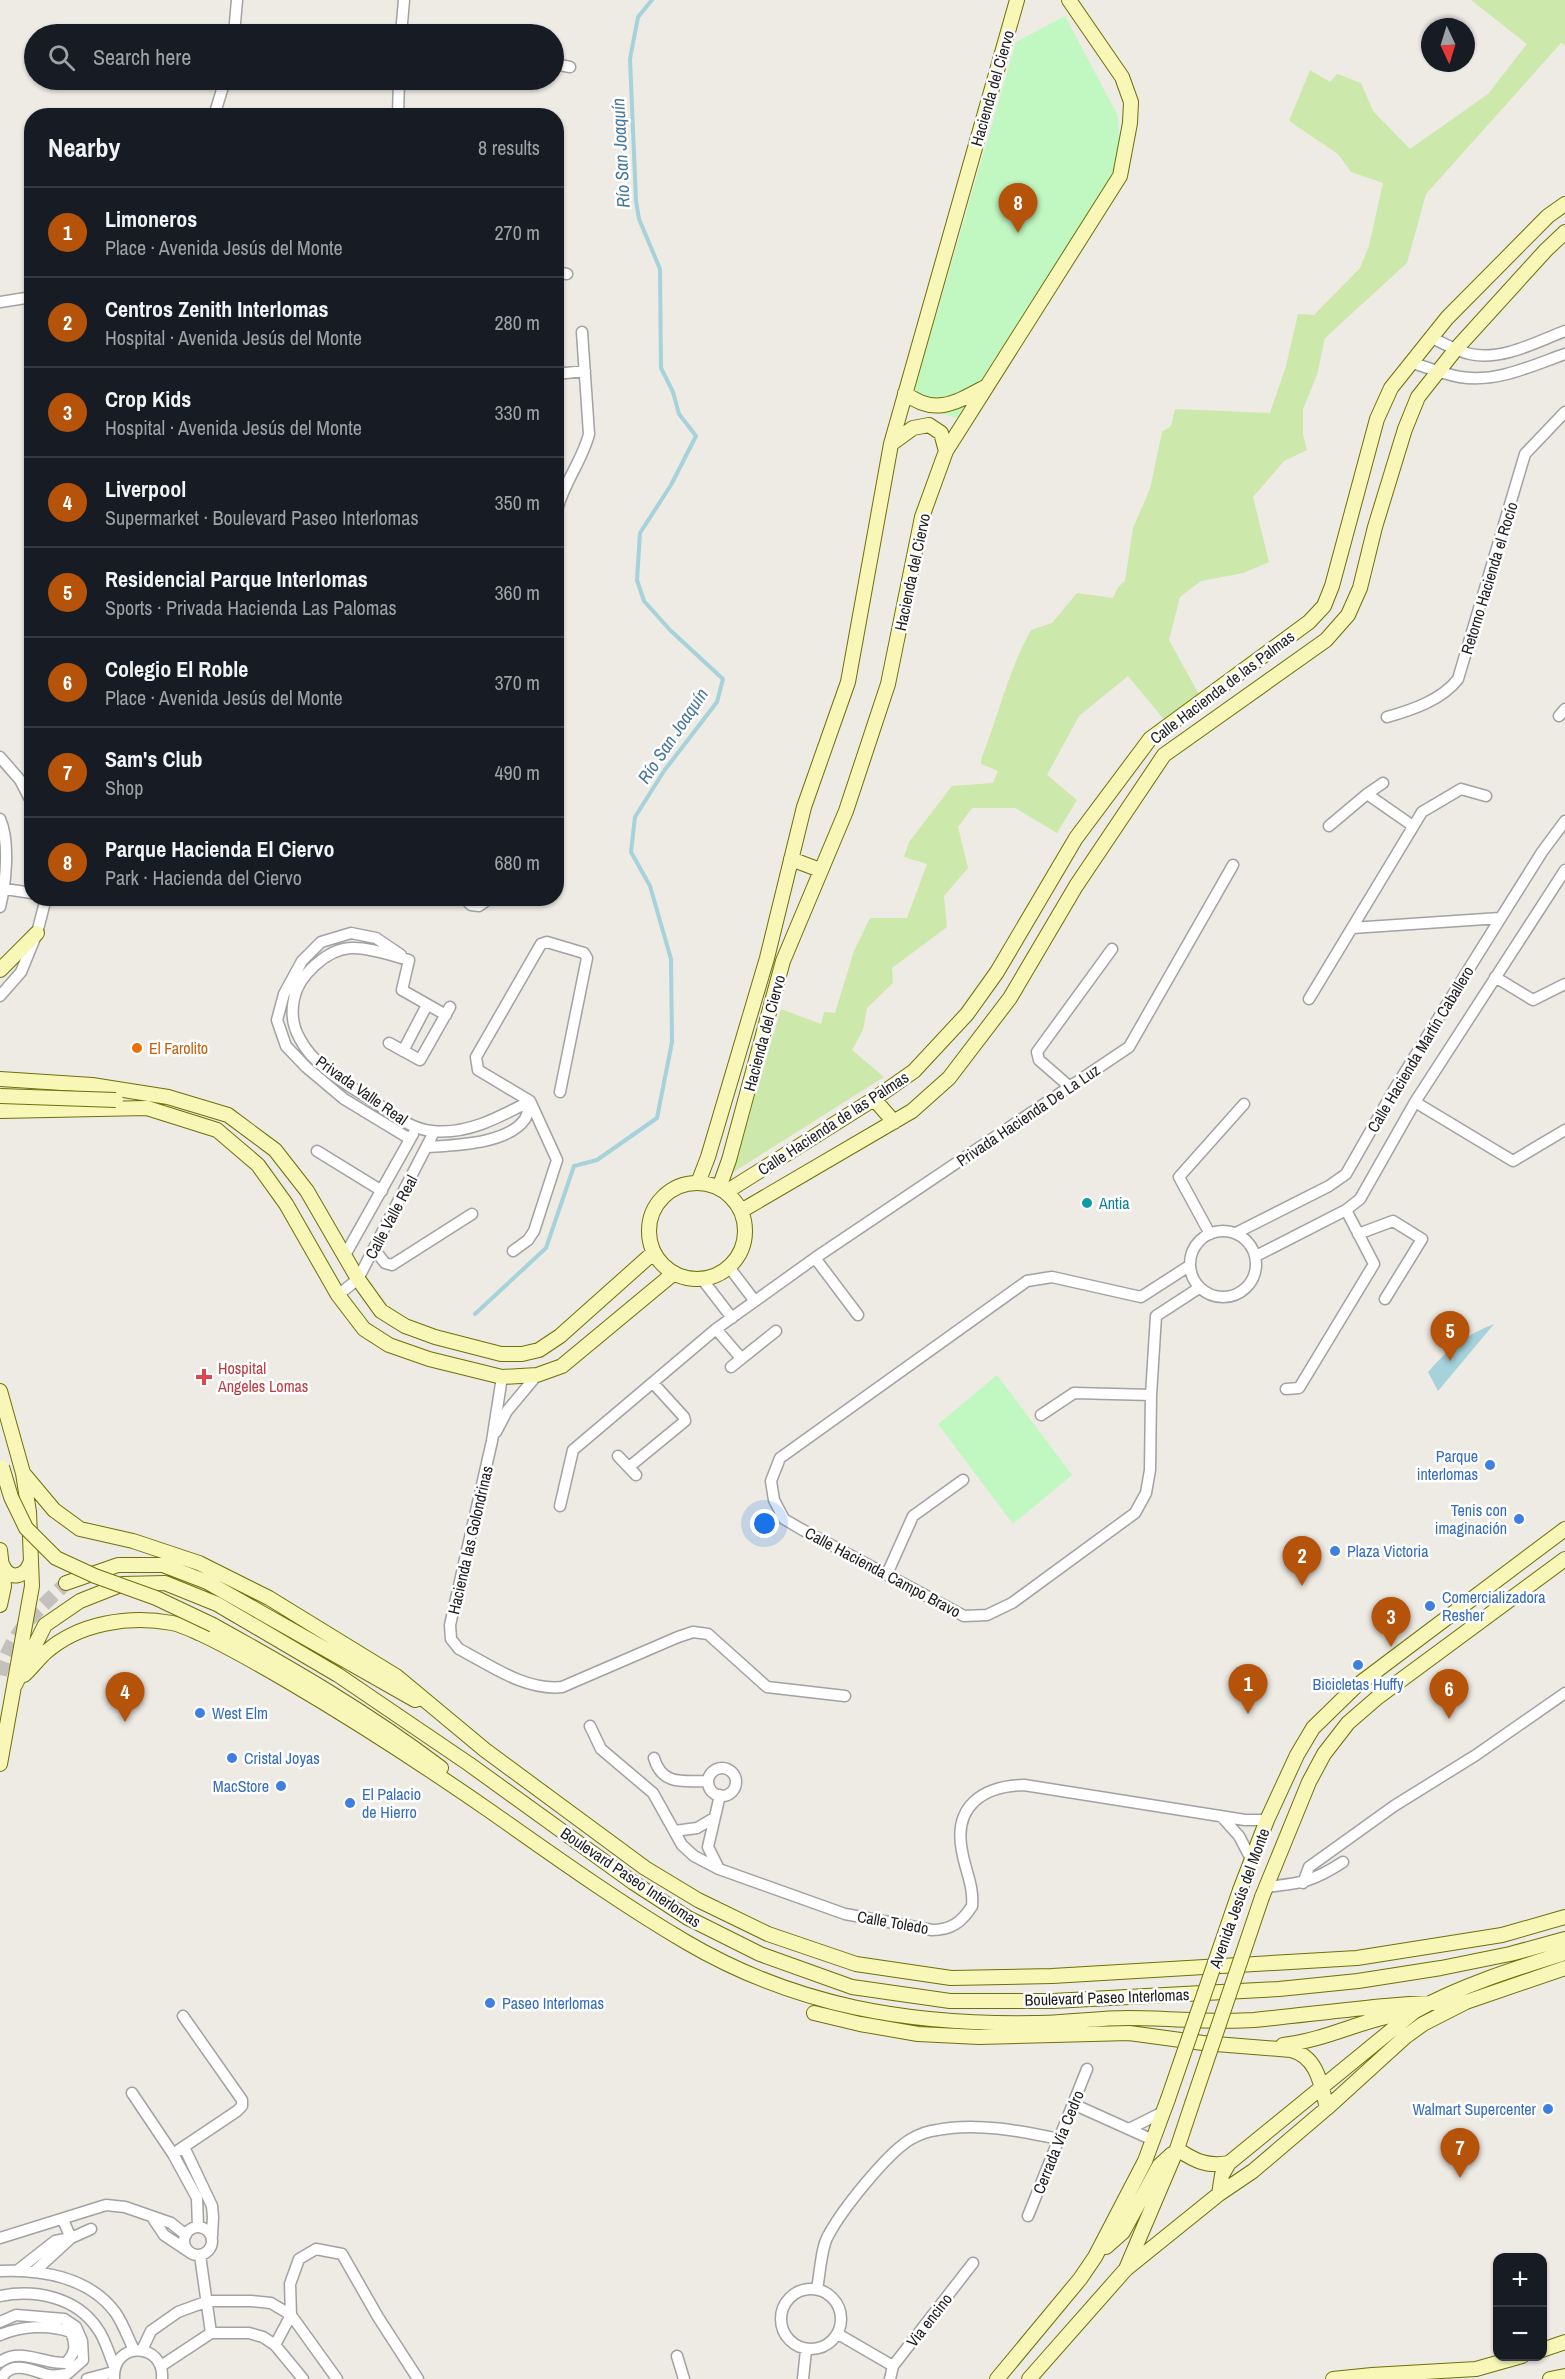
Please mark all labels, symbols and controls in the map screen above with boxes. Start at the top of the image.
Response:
north arrow [1421,18,1475,72]
search box [24,24,564,90]
street label: Hacienda del Ciervo [965,27,1019,149]
icon: search [45,41,78,74]
text: Search here [93,42,191,72]
water label: Río San Joaquín [605,97,636,209]
text: Nearby [48,130,120,165]
text: 8 results [478,134,540,161]
pin: 8 [998,184,1038,233]
text: Limoneros [105,204,197,234]
text: 1 [63,219,72,246]
text: 270 m [494,219,540,246]
text: Place · Avenida Jesús del Monte [105,234,343,261]
text: Centros Zenith Interlomas [105,294,329,324]
text: 2 [63,309,72,336]
text: 280 m [494,309,540,336]
text: Hospital · Avenida Jesús del Monte [105,324,362,351]
text: Crop Kids [105,384,191,414]
text: 3 [63,399,72,426]
text: 330 m [494,399,540,426]
text: Hospital · Avenida Jesús del Monte [105,414,362,441]
text: Liverpool [105,474,186,504]
text: 4 [63,489,72,516]
text: 350 m [494,489,540,516]
street label: Retorno Hacienda el Rocío [1455,499,1523,657]
text: Supermarket · Boulevard Paseo Interlomas [105,504,419,531]
street label: Hacienda del Ciervo [889,511,935,633]
text: Residencial Parque Interlomas [105,564,368,594]
text: 5 [63,579,72,606]
text: 360 m [494,579,540,606]
text: Sports · Privada Hacienda Las Palomas [105,594,397,621]
street label: Calle Hacienda de las Palmas [1145,625,1299,749]
text: Colegio El Roble [105,654,248,684]
text: 6 [63,669,72,696]
text: 370 m [494,669,540,696]
water label: Río San Joaquín [631,683,714,788]
text: Place · Avenida Jesús del Monte [105,684,343,711]
text: Sam's Club [105,744,203,774]
text: 7 [63,759,72,786]
text: 490 m [494,759,540,786]
text: Shop [105,774,143,801]
text: Parque Hacienda El Ciervo [105,834,335,864]
text: 8 [63,849,72,876]
text: 680 m [494,849,540,876]
text: Park · Hacienda del Ciervo [105,864,302,891]
street label: Calle Hacienda Martín Caballero [1362,962,1478,1136]
street label: Hacienda del Ciervo [738,972,790,1094]
place label: El Farolito [149,1037,208,1059]
marker: El Farolito [130,1041,144,1055]
street label: Privada Valle Real [312,1050,412,1130]
street label: Privada Hacienda De La Luz [952,1059,1104,1171]
street label: Calle Hacienda de las Palmas [753,1066,913,1180]
street label: Calle Valle Real [360,1171,422,1263]
place label: Antia [1098,1192,1130,1214]
marker: Antia [1080,1196,1094,1210]
pin: 5 [1430,1312,1470,1361]
place label: Hospital Angeles Lomas [217,1357,308,1397]
marker: Hospital Angeles Lomas [195,1368,213,1386]
place label: Parque interlomas [1417,1445,1478,1485]
marker: Parque interlomas [1483,1458,1497,1472]
street label: Hacienda las Golondrinas [442,1464,498,1616]
place label: Tenis con imaginación [1435,1499,1507,1539]
your location [750,1509,779,1538]
marker: Tenis con imaginación [1512,1512,1526,1526]
street label: Calle Hacienda Campo Bravo [801,1522,965,1622]
pin: 2 [1282,1536,1322,1586]
place label: Plaza Victoria [1347,1540,1429,1562]
marker: Plaza Victoria [1328,1544,1342,1558]
place label: Comercializadora Resher [1442,1586,1546,1626]
pin: 3 [1372,1598,1410,1647]
marker: Comercializadora Resher [1423,1599,1437,1613]
marker: Bicicletas Huffy [1351,1658,1365,1672]
pin: 1 [1228,1664,1268,1714]
pin: 6 [1430,1670,1468,1719]
pin: 4 [106,1672,144,1722]
place label: Bicicletas Huffy [1313,1673,1404,1695]
place label: West Elm [212,1702,268,1724]
marker: West Elm [193,1706,207,1720]
place label: Cristal Joyas [244,1747,320,1769]
marker: Cristal Joyas [225,1751,239,1765]
place label: MacStore [213,1775,269,1797]
marker: MacStore [274,1779,288,1793]
place label: El Palacio de Hierro [362,1783,421,1823]
marker: El Palacio de Hierro [343,1796,357,1810]
street label: Boulevard Paseo Interlomas [557,1822,705,1932]
street label: Avenida Jesús del Monte [1203,1825,1274,1972]
street label: Calle Toledo [856,1905,930,1939]
street label: Boulevard Paseo Interlomas [1024,1983,1190,2011]
place label: Paseo Interlomas [502,1992,604,2014]
marker: Paseo Interlomas [483,1996,497,2010]
street label: Cerrada Vía Cedro [1027,2087,1089,2197]
place label: Walmart Supercenter [1413,2098,1537,2120]
marker: Walmart Supercenter [1541,2102,1555,2116]
pin: 7 [1440,2128,1480,2178]
map controls [1493,2253,1547,2361]
button: + [1493,2253,1547,2307]
street label: Via encino [901,2289,957,2351]
button: − [1493,2307,1547,2361]

